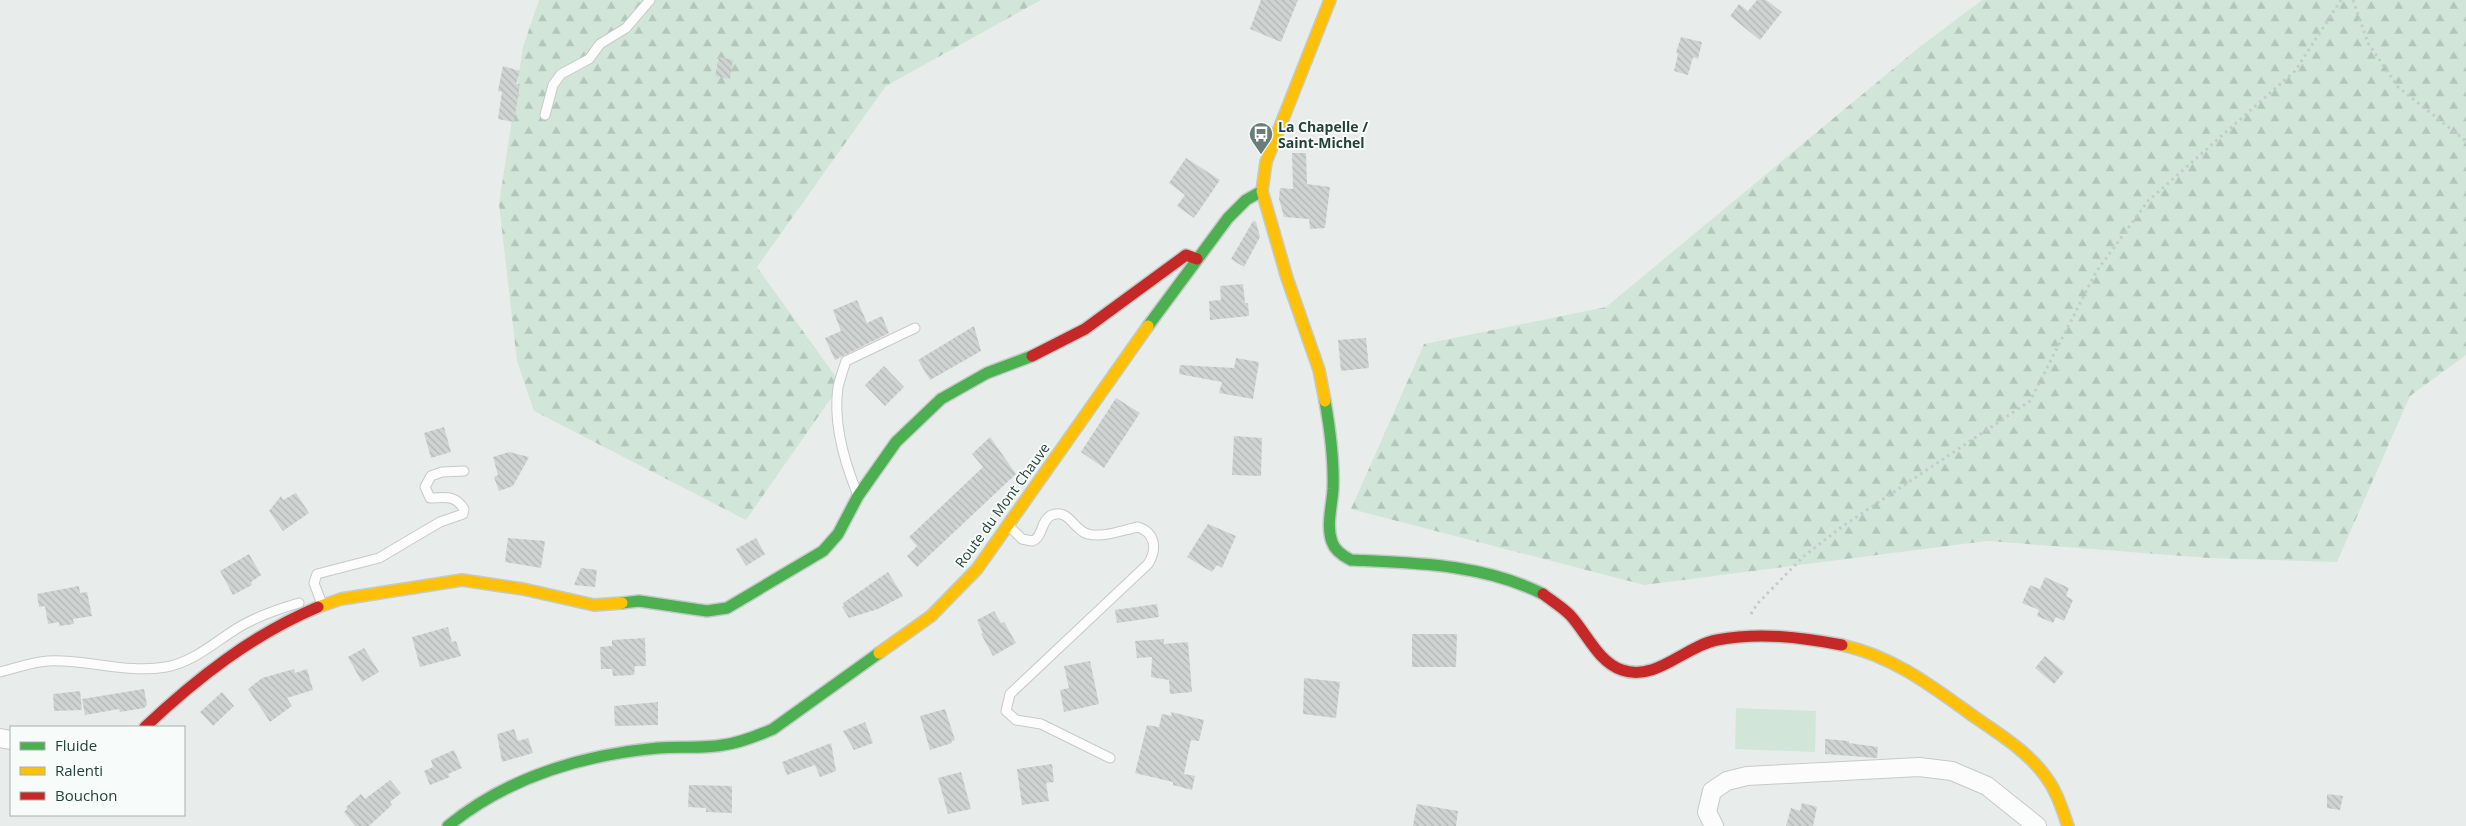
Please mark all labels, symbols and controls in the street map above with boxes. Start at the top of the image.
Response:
place label: La Chapelle / Saint-Michel [1278,117,1368,152]
bus stop icon: La Chapelle / Saint-Michel [1248,121,1274,155]
street label: Route du Mont Chauve [950,439,1054,571]
legend [10,726,185,816]
text: Fluide [55,735,97,755]
text: Ralenti [55,760,103,780]
text: Bouchon [55,785,118,805]

